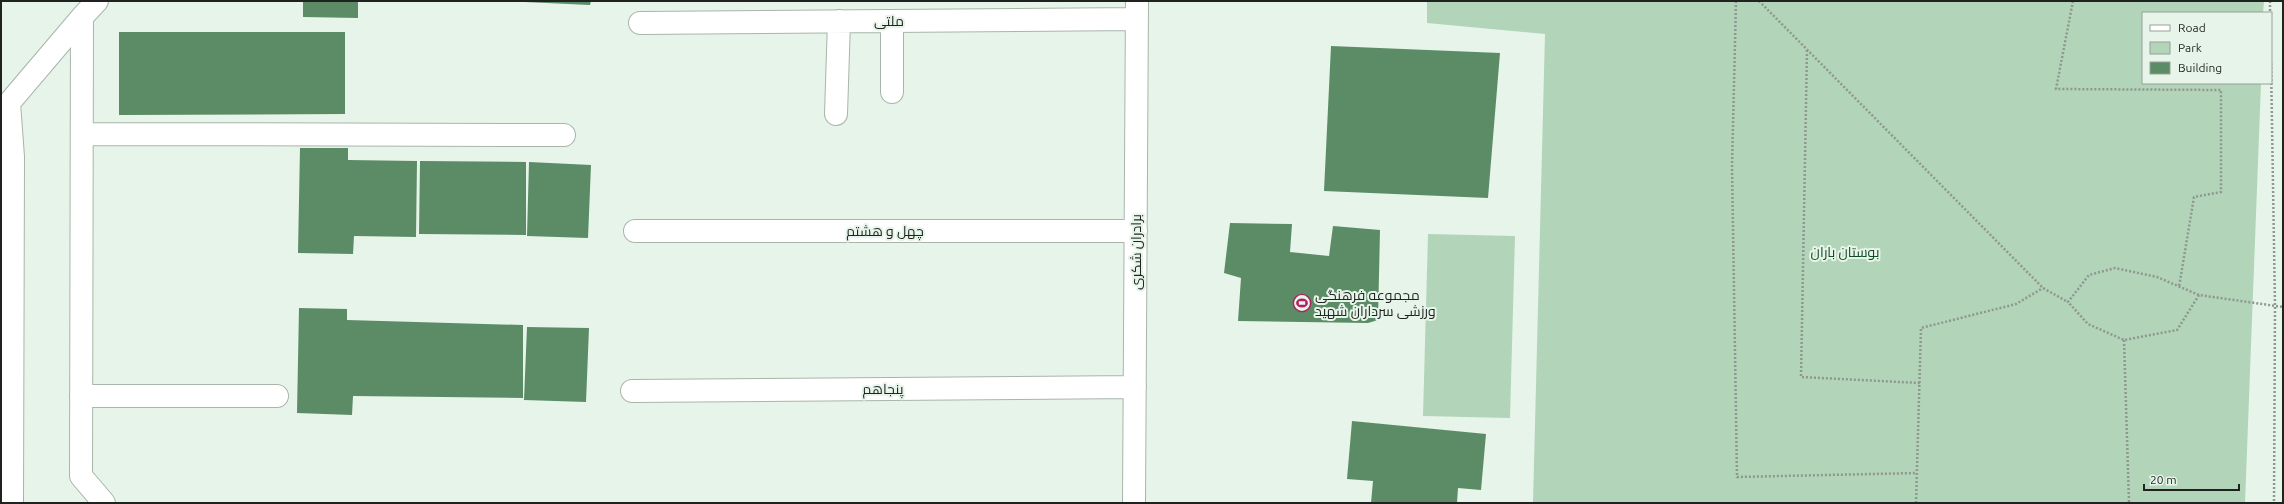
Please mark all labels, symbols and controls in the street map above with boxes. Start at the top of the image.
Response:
legend [2142,12,2272,84]
street label: ملتی [874,13,904,29]
text: Road [2178,21,2206,34]
text: Park [2178,41,2202,54]
text: Building [2178,61,2222,74]
street label: برادران شکری [1128,214,1144,290]
street label: چهل و هشتم [846,223,924,241]
park label: بوستان باران [1811,244,1879,260]
place label: مجموعه فرهنگی ورزشی سرداران شهید [1315,287,1436,319]
sports icon: مجموعه فرهنگی ورزشی سرداران شهید [1292,293,1312,313]
street label: پنجاهم [863,381,904,399]
scale bar [2144,466,2239,492]
text: 20 m [2150,473,2177,486]

